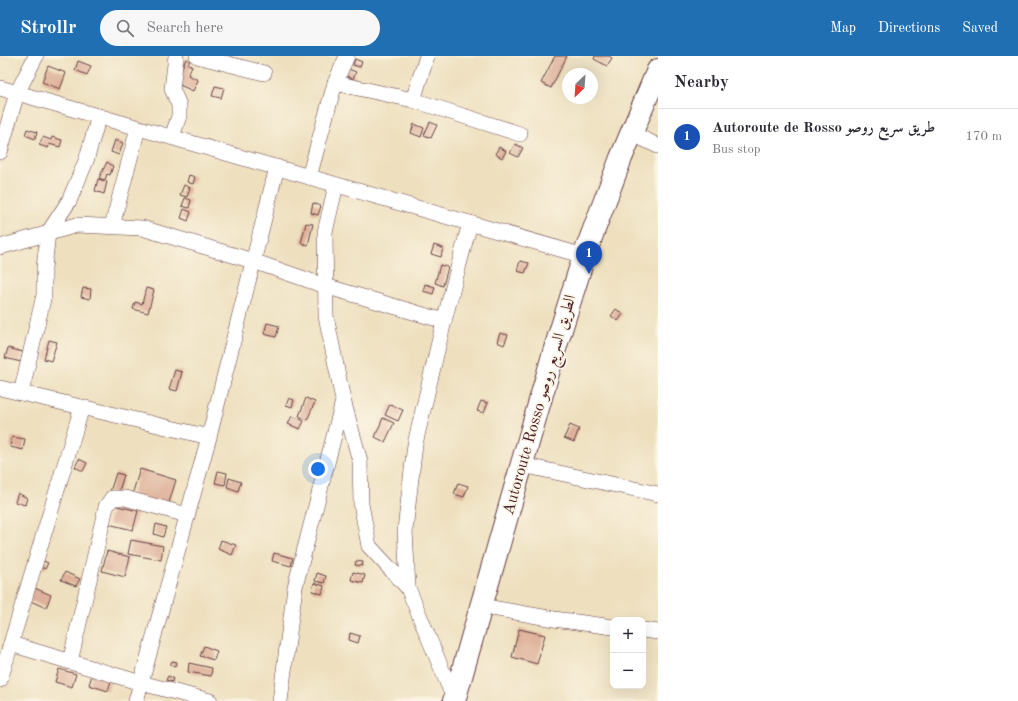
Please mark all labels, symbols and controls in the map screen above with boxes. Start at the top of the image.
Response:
search box [100,10,380,46]
icon: search [114,17,136,39]
text: Strollr [20,19,76,38]
text: Search here [146,21,223,36]
text: Map [830,21,856,35]
text: Directions [878,21,940,35]
text: Saved [962,21,998,35]
north arrow [562,68,598,104]
text: Nearby [674,74,729,91]
text: Autoroute de Rosso طريق سريع روصو [712,121,935,136]
text: 1 [683,130,691,143]
text: 170 m [965,130,1002,143]
text: Bus stop [712,143,761,156]
pin: 1 [576,241,602,274]
street label: Autoroute Rosso الطريق السريع روصو [501,293,585,519]
your location [308,459,328,479]
map controls [610,617,646,689]
button: + [610,617,646,653]
button: − [610,653,646,689]

